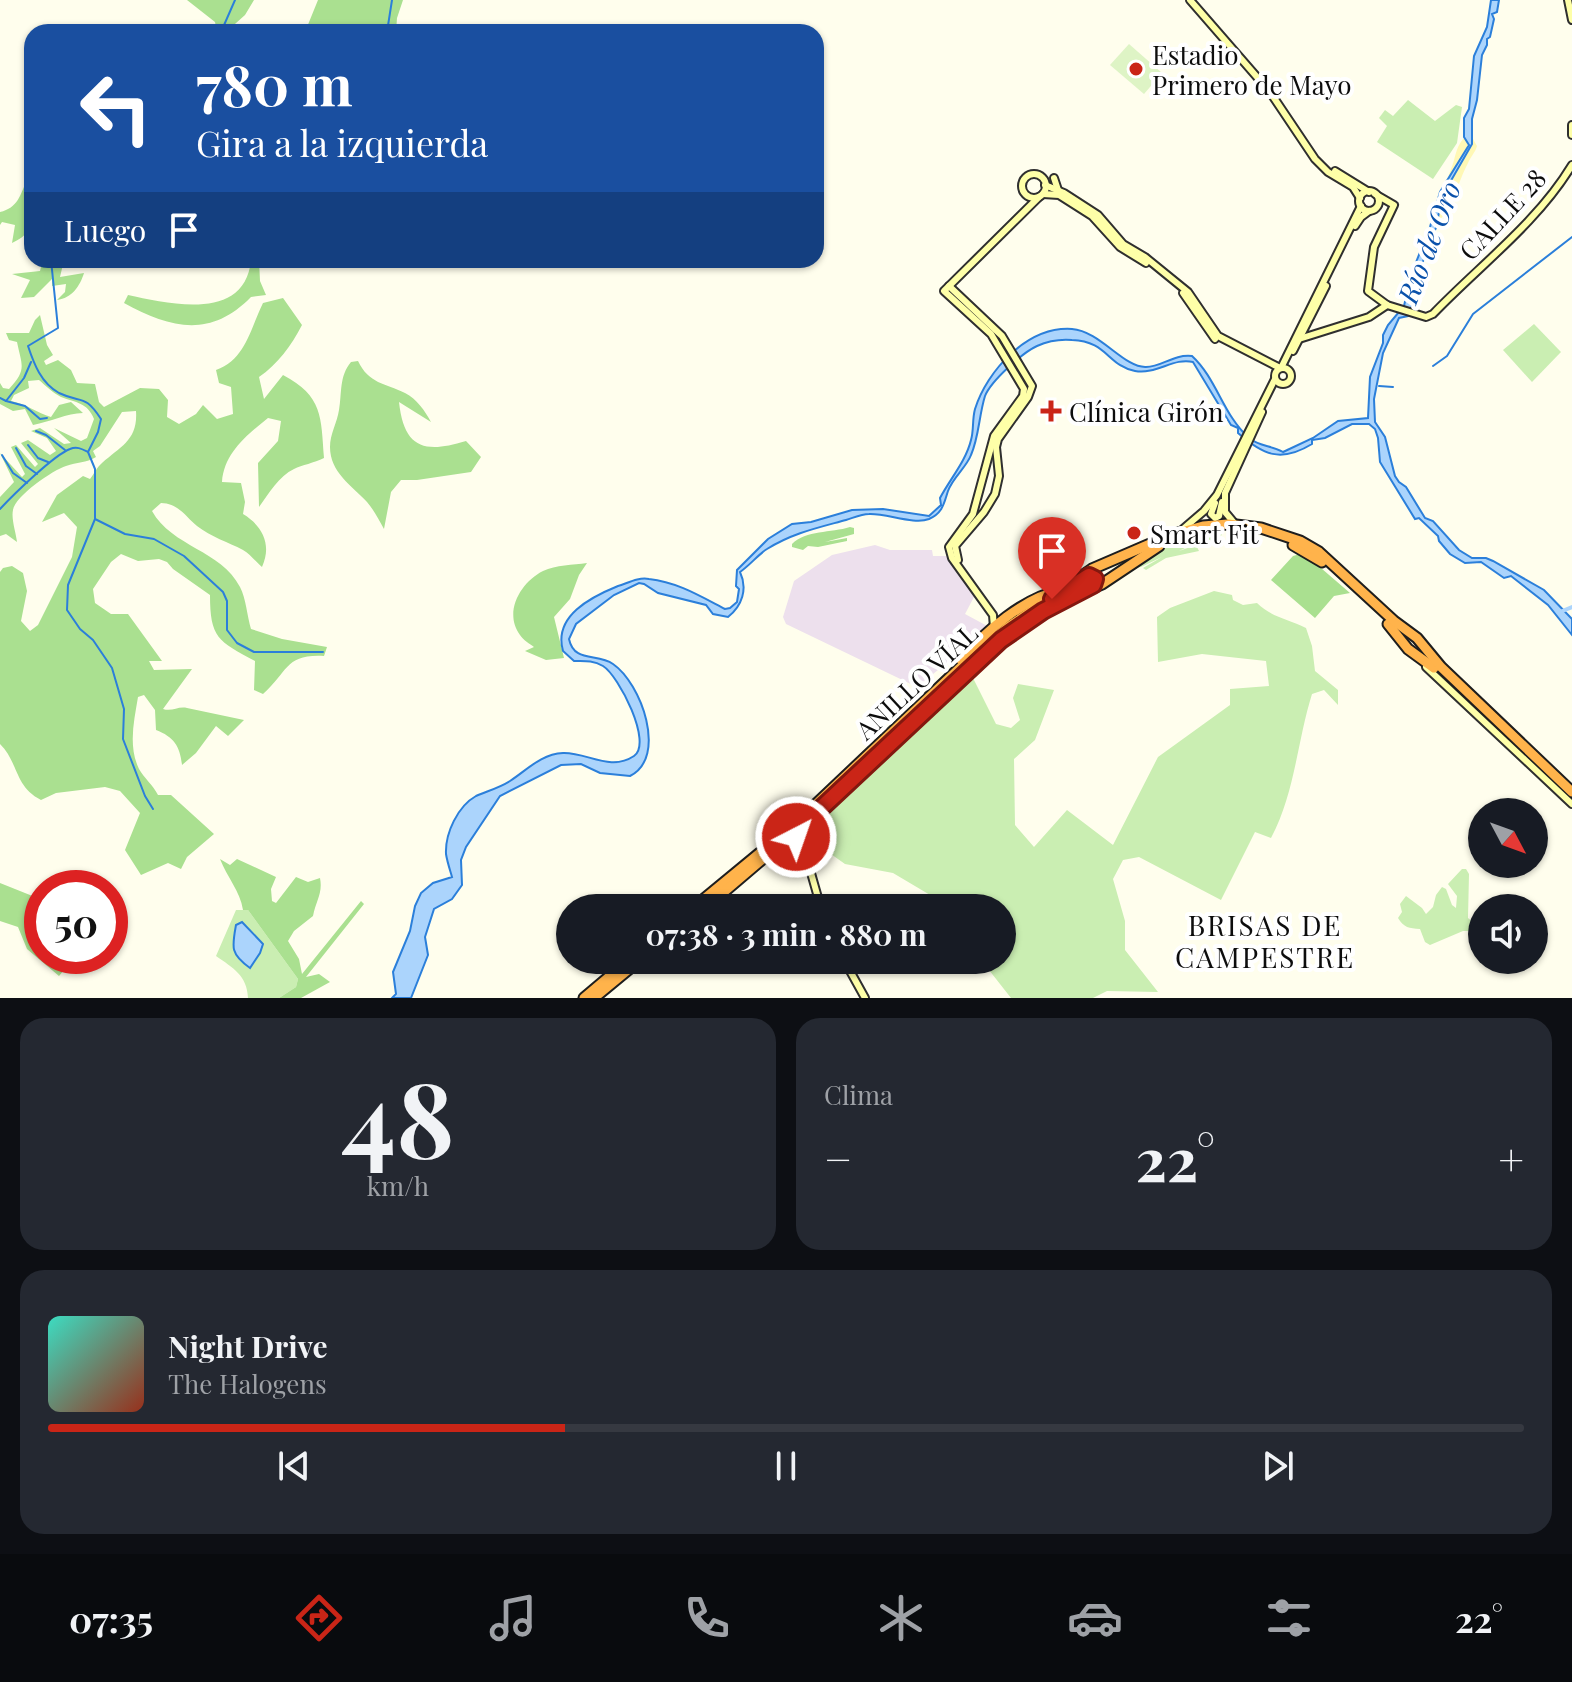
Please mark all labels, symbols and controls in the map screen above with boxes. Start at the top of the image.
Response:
place label: Estadio Primero de Mayo [1152,37,1352,102]
text: 780 m [196,46,353,121]
icon: left [64,56,168,160]
marker: Estadio Primero de Mayo [1127,60,1145,78]
text: Gira a la izquierda [196,118,488,166]
street label: CALLE 28 [1451,161,1553,267]
water label: Río de Oro [1388,176,1468,309]
icon: arrive [162,208,206,252]
text: Luego [64,210,146,250]
place label: Clínica Girón [1069,394,1224,429]
marker: Clínica Girón [1040,400,1062,422]
place label: Smart Fit [1150,516,1259,551]
pin [1018,517,1086,599]
marker: Smart Fit [1125,524,1143,542]
icon: arrive [1030,529,1074,573]
street label: ANILLO VÍAL [847,615,985,747]
position arrow [754,795,838,879]
north arrow [1468,798,1548,878]
map controls [1468,798,1548,974]
speed limit sign: 50 [24,870,128,974]
button: sound [1468,894,1548,974]
district label: BRISAS DE CAMPESTRE [1175,906,1355,975]
text: 07:38 · 3 min · 880 m [645,914,927,954]
text: 48 [341,1046,455,1185]
text: Clima [824,1077,893,1112]
text: 22° [1135,1117,1215,1197]
text: − [824,1128,852,1187]
text: + [1498,1128,1524,1187]
text: km/h [367,1168,429,1203]
text: Night Drive [168,1326,328,1366]
text: The Halogens [168,1366,327,1401]
icon: previous [272,1444,316,1488]
icon: pause [764,1444,808,1488]
icon: next [1256,1444,1300,1488]
icon: directions [291,1590,347,1646]
icon: music [485,1590,541,1646]
icon: phone [679,1590,735,1646]
icon: climate [873,1590,929,1646]
icon: car [1067,1590,1123,1646]
icon: filters [1261,1590,1317,1646]
text: 07:35 [69,1594,153,1642]
text: 22° [1455,1594,1503,1642]

